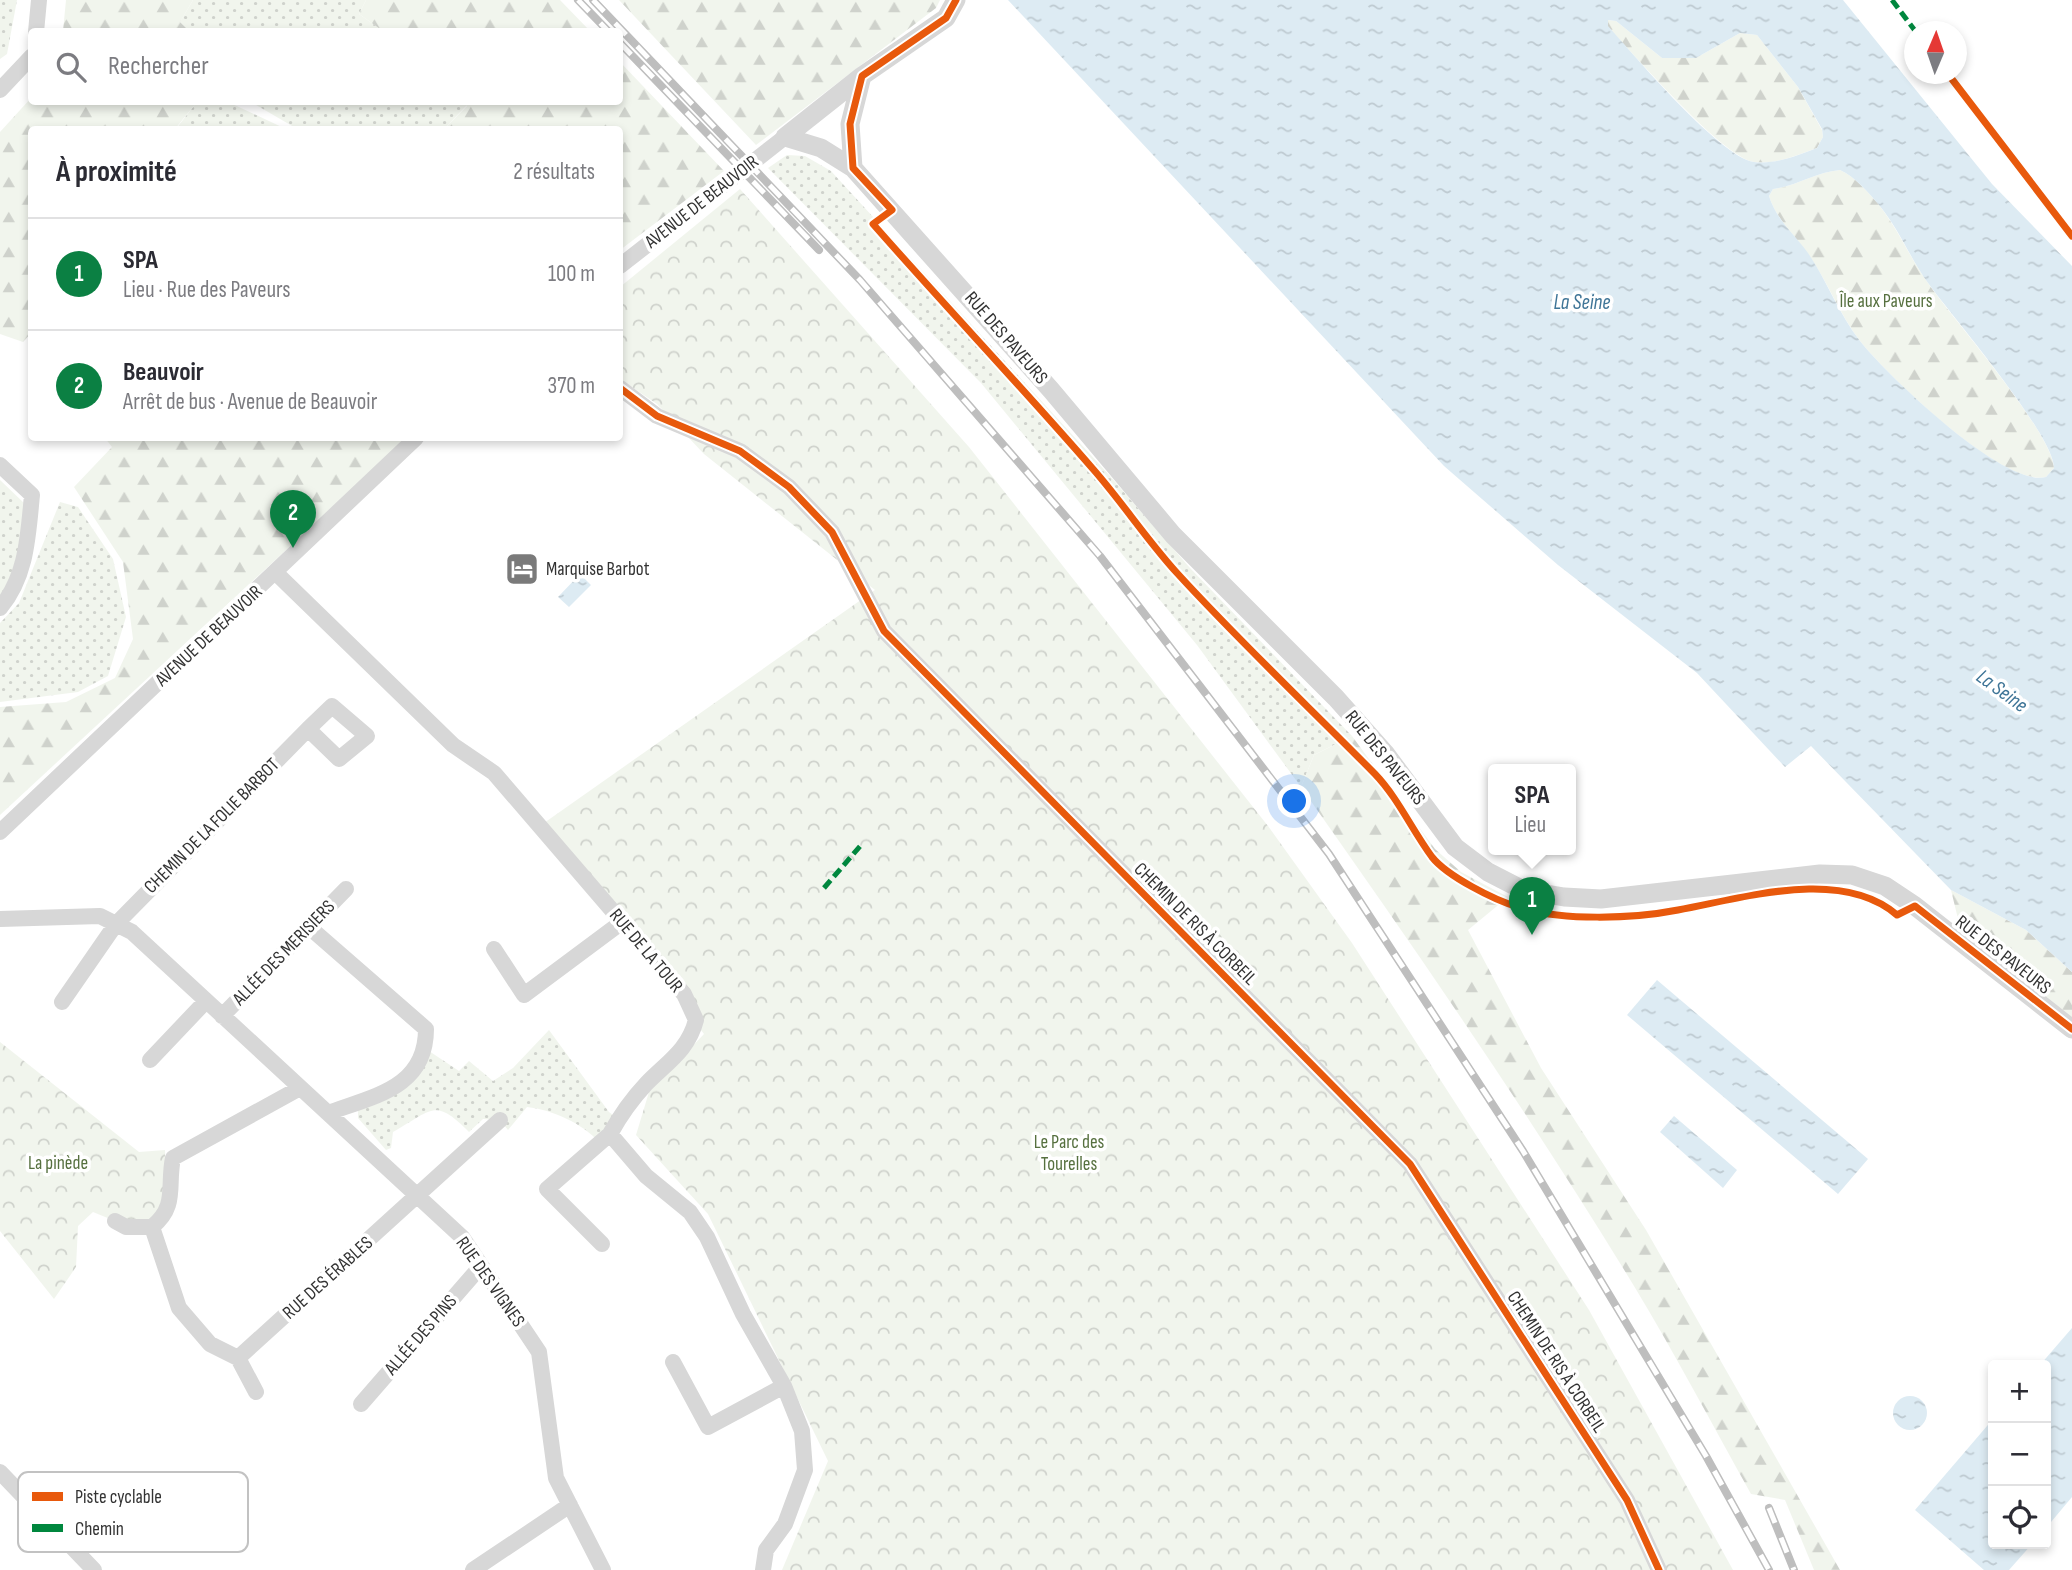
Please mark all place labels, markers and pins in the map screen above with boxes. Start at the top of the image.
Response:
pin: 2 [270,490,316,548]
hotel icon: Marquise Barbot [503,550,541,588]
place label: Marquise Barbot [546,558,650,581]
pin: 1 [1509,877,1555,935]

